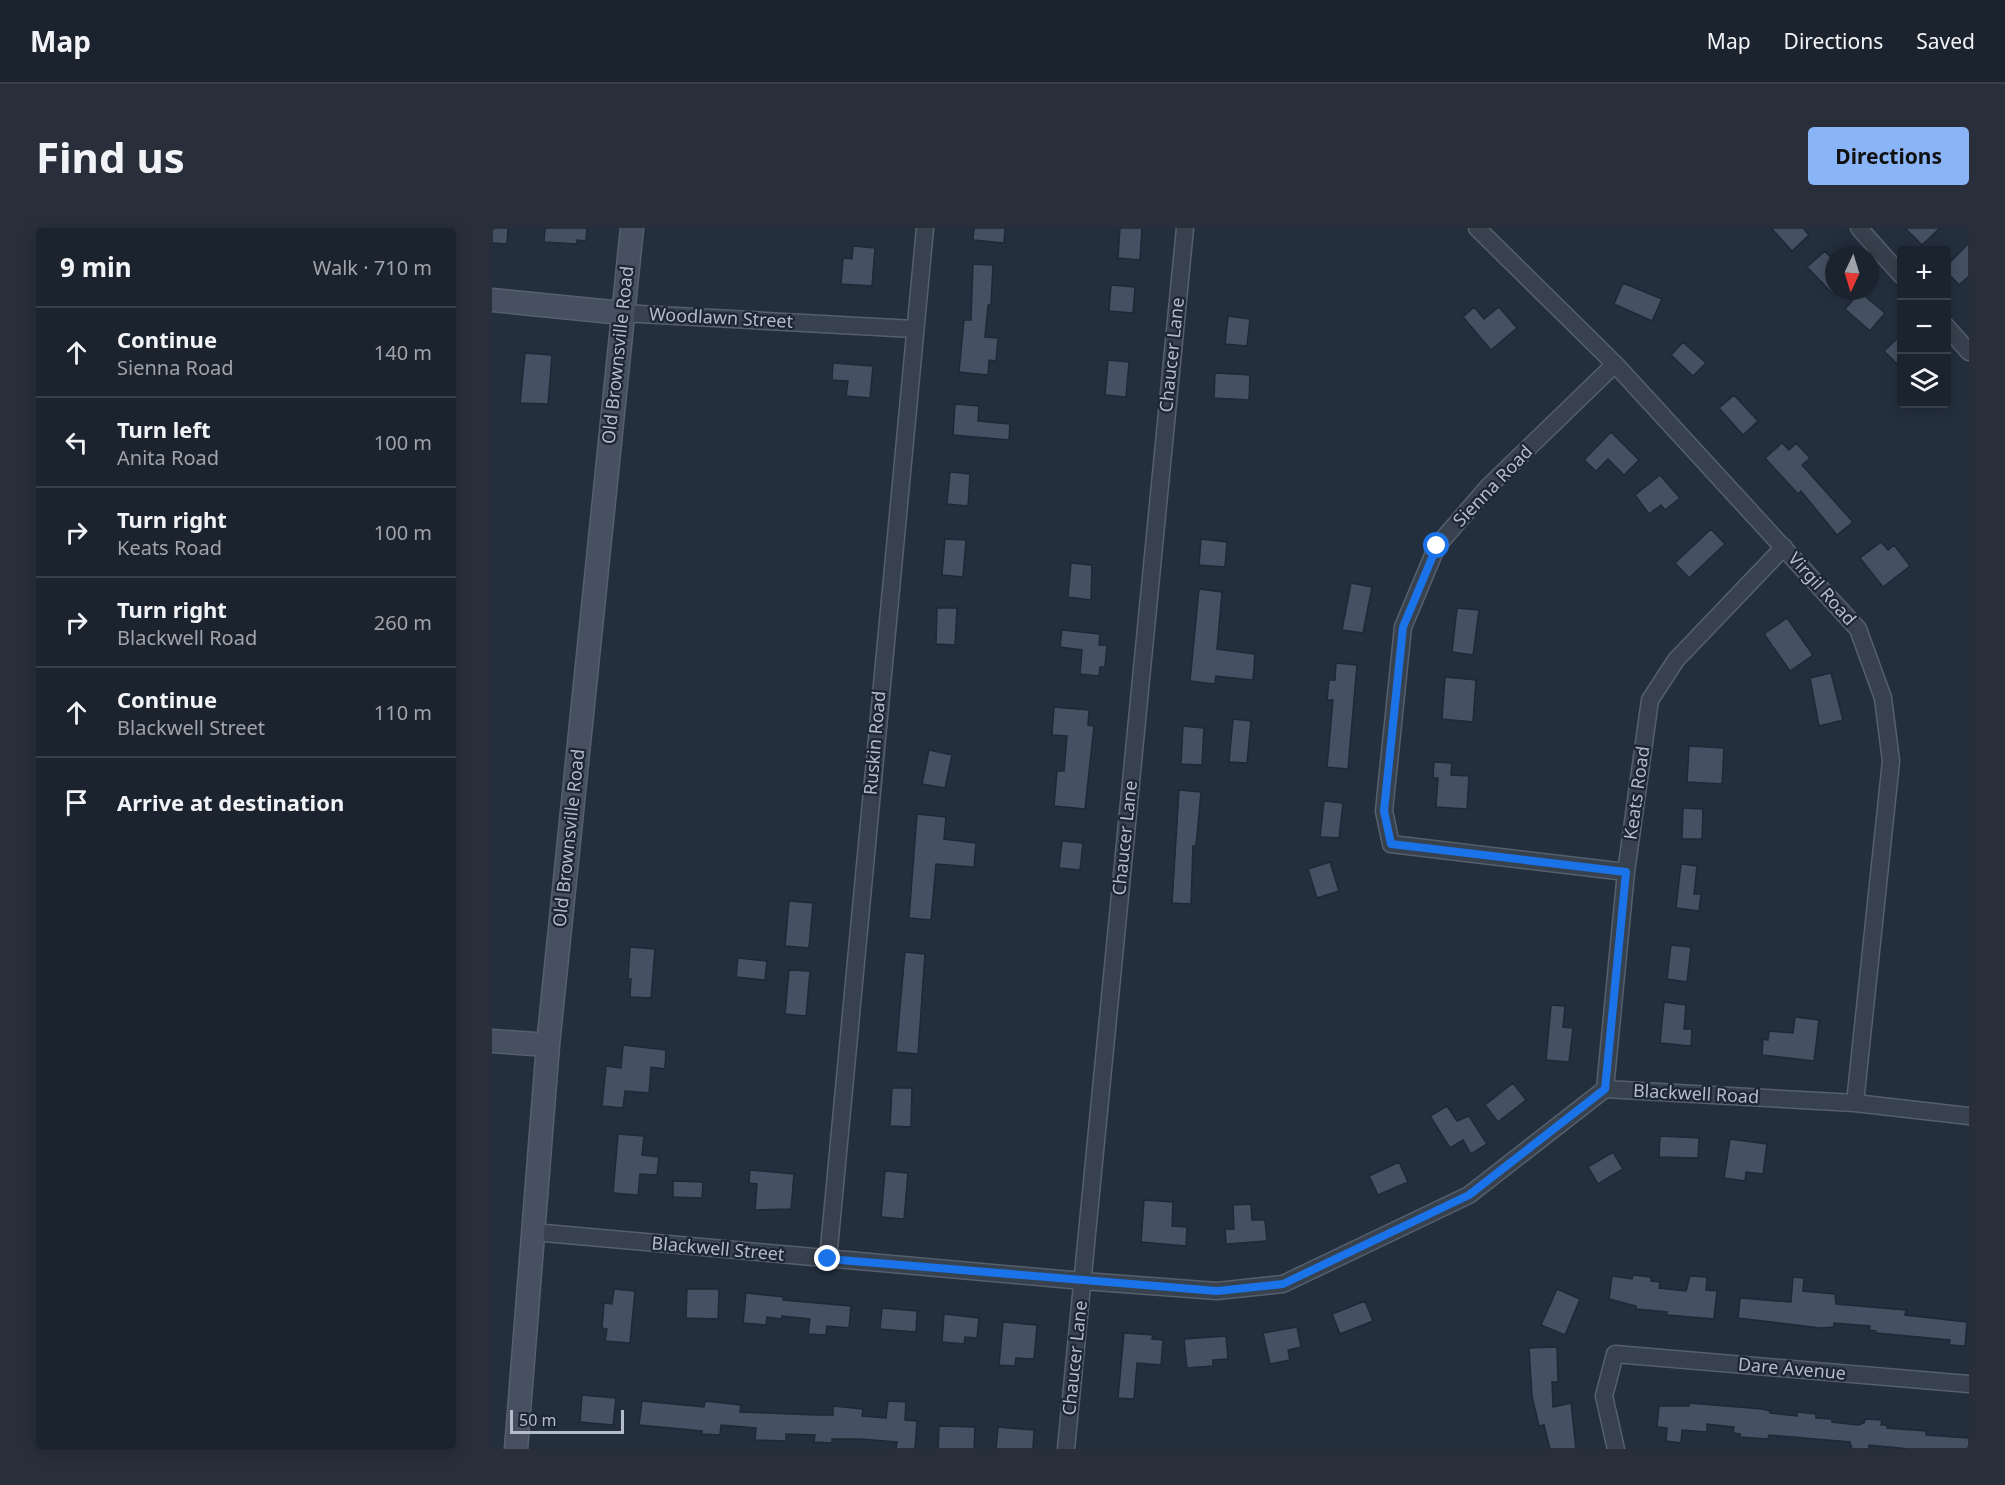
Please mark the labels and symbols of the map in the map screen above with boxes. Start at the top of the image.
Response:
north arrow [1825,246,1879,300]
street label: Old Brownsville Road [596,265,638,445]
street label: Chaucer Lane [1153,296,1189,414]
street label: Woodlawn Street [648,301,794,333]
street label: Sienna Road [1447,439,1537,531]
route start [1423,532,1449,558]
street label: Virgil Road [1783,546,1862,630]
street label: Ruskin Road [858,690,891,796]
street label: Keats Road [1618,744,1654,841]
street label: Old Brownsville Road [547,748,589,928]
street label: Chaucer Lane [1106,779,1142,897]
street label: Blackwell Road [1632,1078,1760,1108]
street label: Blackwell Street [651,1230,786,1266]
route end [814,1245,840,1271]
street label: Chaucer Lane [1056,1299,1092,1417]
street label: Dare Avenue [1737,1351,1847,1385]
scale bar [510,1407,624,1434]

